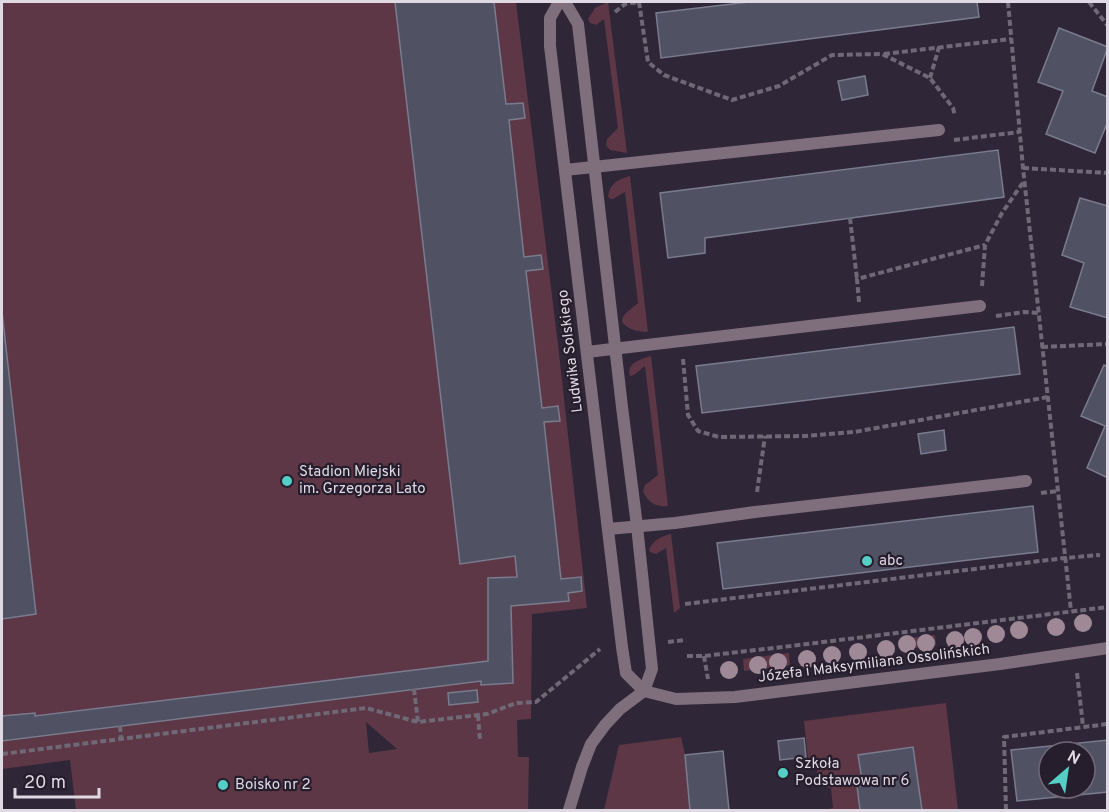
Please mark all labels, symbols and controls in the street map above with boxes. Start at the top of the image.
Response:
street label: Ludwika Solskiego [554,288,588,414]
place label: Stadion Miejski im. Grzegorza Lato [299,463,426,499]
marker: Stadion Miejski im. Grzegorza Lato [280,474,294,488]
place label: abc [879,552,903,571]
marker: abc [860,554,874,568]
street label: Józefa i Maksymiliana Ossolińskich [757,640,991,688]
north arrow [1037,740,1097,800]
text: N [1063,747,1083,770]
place label: Szkoła Podstawowa nr 6 [795,755,909,791]
scale bar [15,761,99,799]
marker: Szkoła Podstawowa nr 6 [776,766,790,780]
text: 20 m [24,772,66,795]
place label: Boisko nr 2 [235,776,311,795]
marker: Boisko nr 2 [216,778,230,792]

